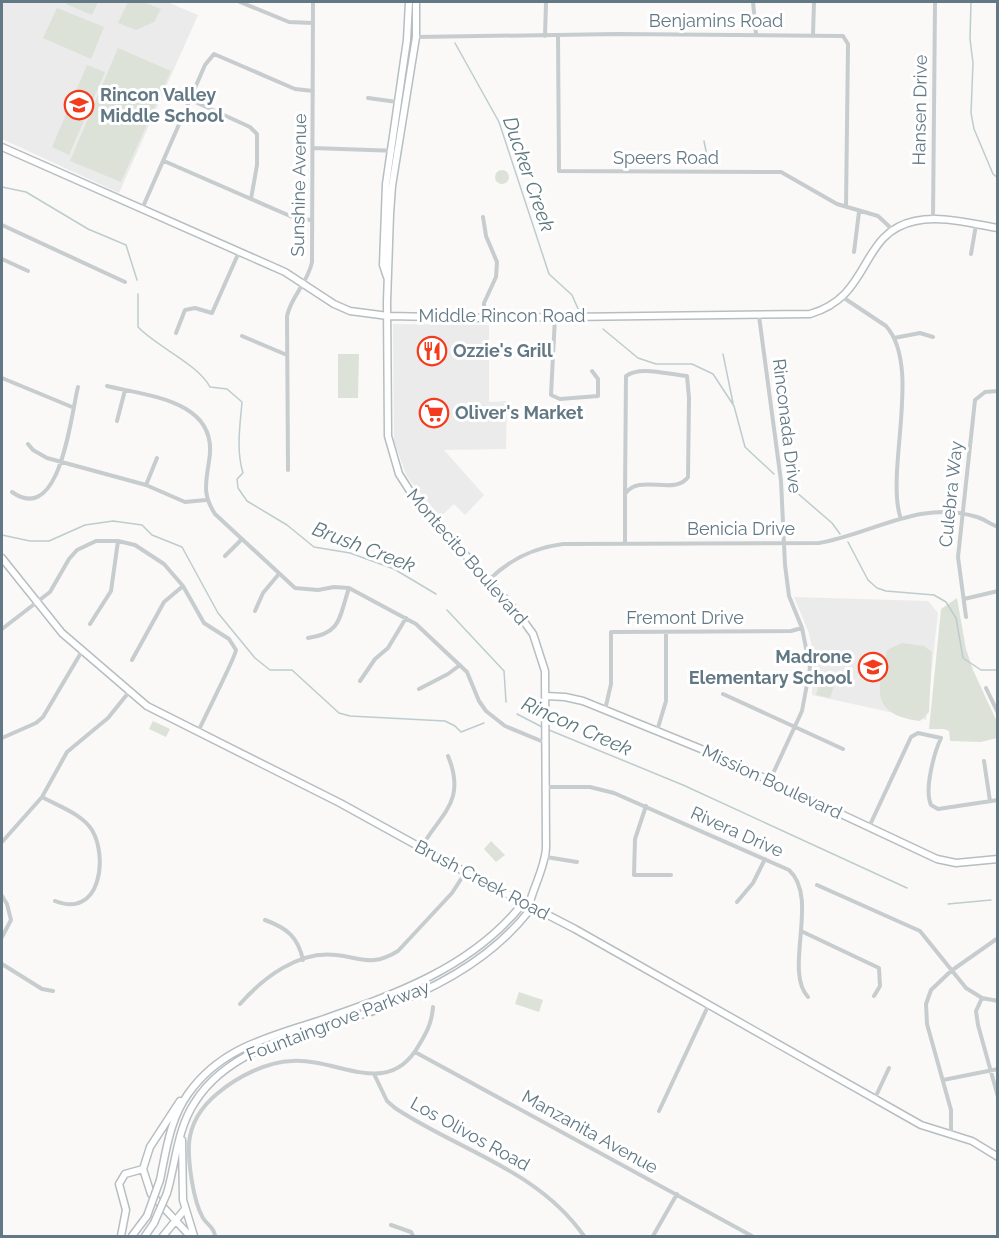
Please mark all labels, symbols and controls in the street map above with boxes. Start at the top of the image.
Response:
street label: Benjamins Road [649,10,783,31]
street label: Hansen Drive [908,54,931,166]
place label: Rincon Valley Middle School [100,84,224,126]
school or university icon: Rincon Valley Middle School [63,89,95,121]
street label: Sunshine Avenue [287,113,310,257]
water label: Ducker Creek [498,113,560,235]
street label: Speers Road [613,147,719,168]
street label: Middle Rincon Road [419,305,586,326]
restaurant icon: Ozzie's Grill [416,335,448,367]
place label: Ozzie's Grill [453,340,553,361]
street label: Rinconada Drive [769,357,806,495]
supermarket icon: Oliver's Market [418,397,450,429]
place label: Oliver's Market [455,402,583,423]
street label: Culebra Way [934,439,967,548]
street label: Montecito Boulevard [403,484,532,629]
water label: Brush Creek [309,516,419,578]
street label: Benicia Drive [687,518,795,539]
street label: Fremont Drive [626,607,744,628]
place label: Madrone Elementary School [689,646,852,688]
school or university icon: Madrone Elementary School [857,651,889,683]
water label: Rincon Creek [518,691,636,761]
street label: Mission Boulevard [699,740,845,823]
street label: Rivera Drive [688,802,787,861]
street label: Brush Creek Road [411,835,553,924]
street label: Fountaingrove Parkway [243,976,433,1065]
street label: Manzanita Avenue [519,1086,662,1178]
street label: Los Olivos Road [407,1092,534,1175]

